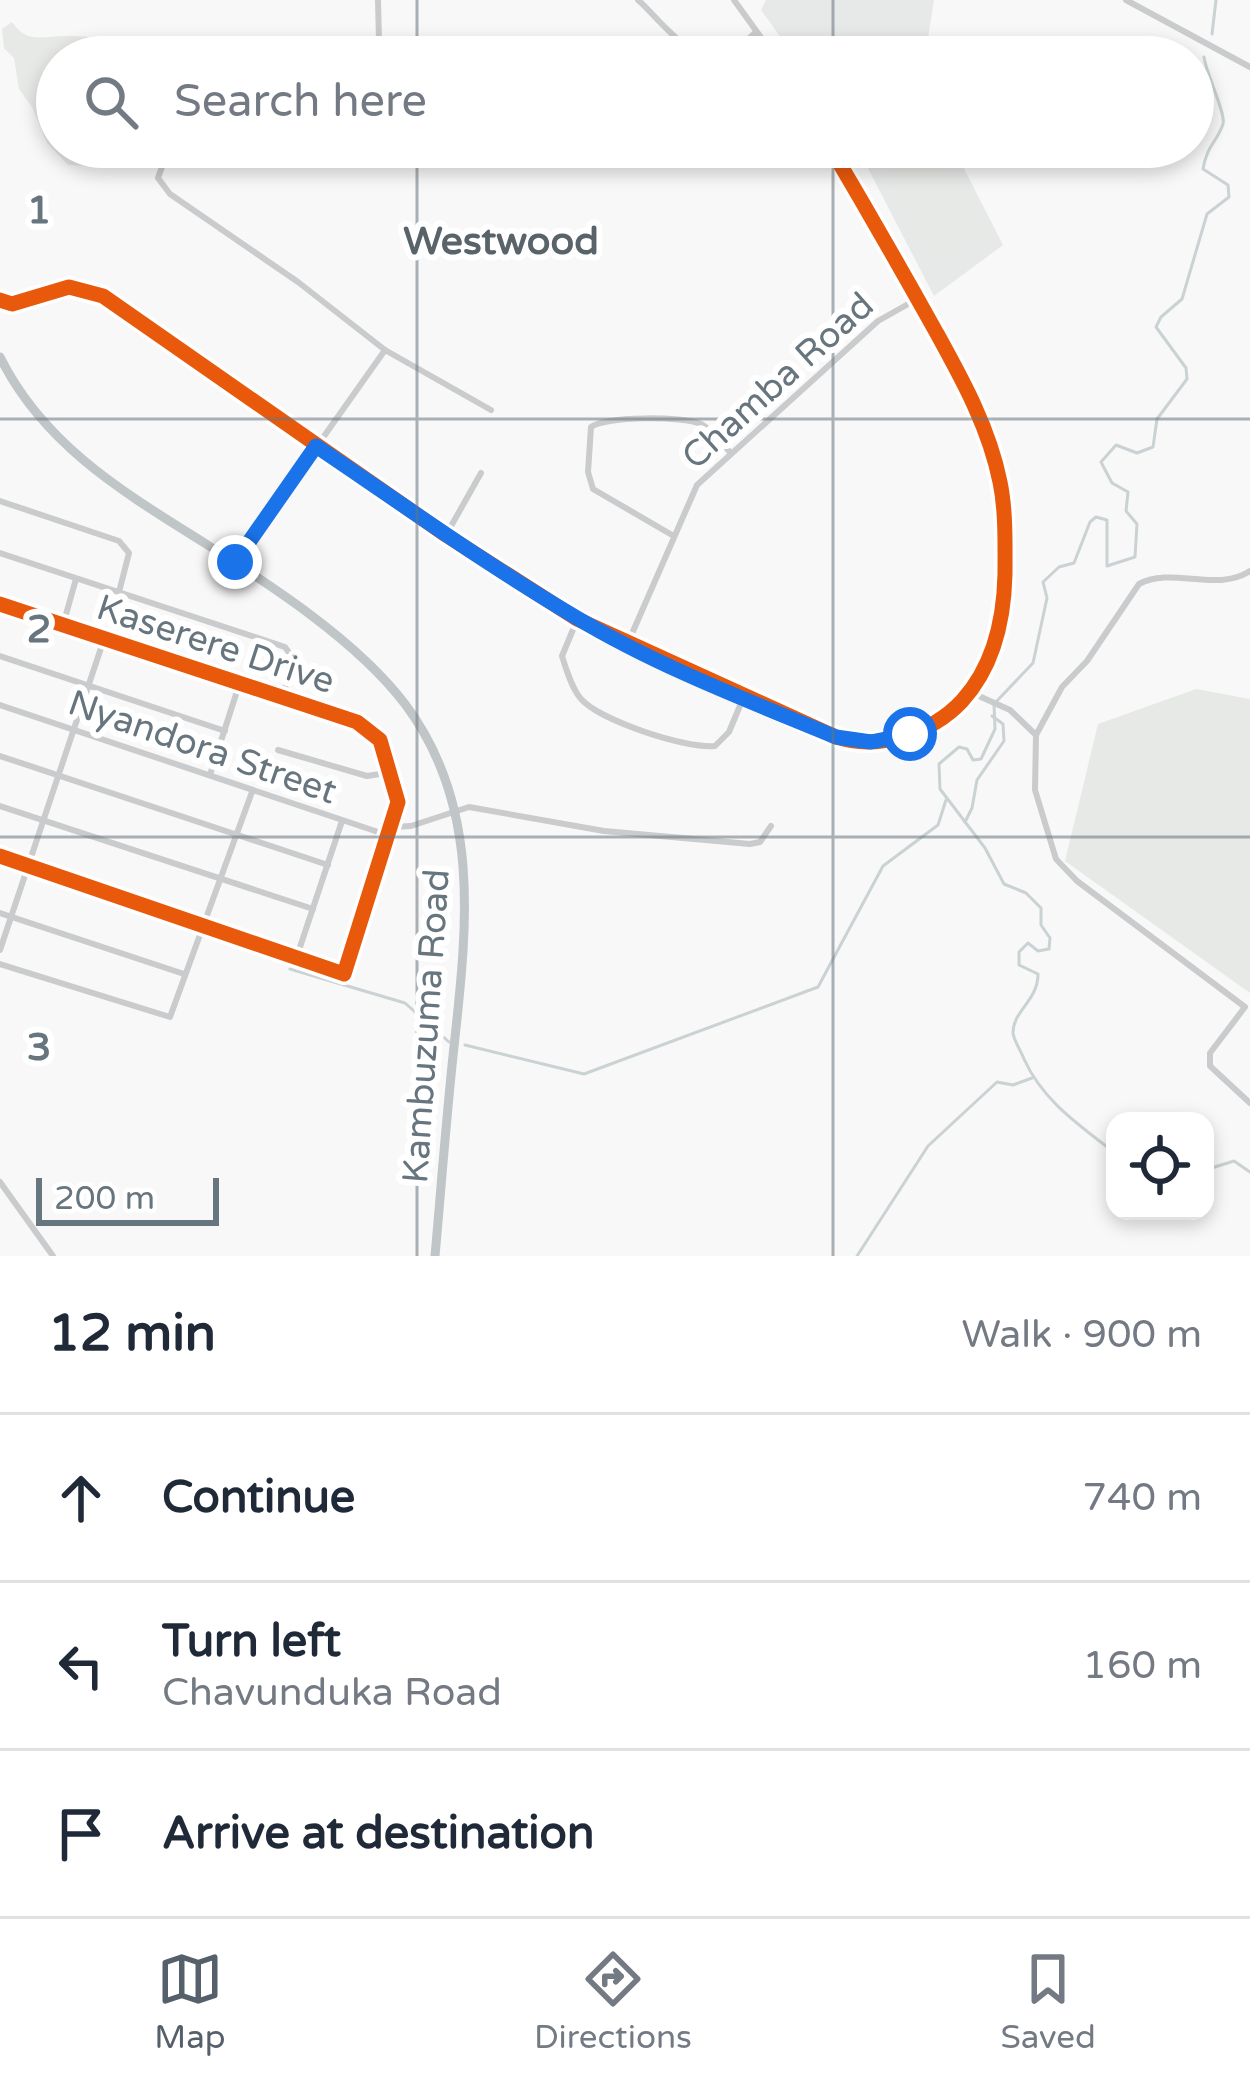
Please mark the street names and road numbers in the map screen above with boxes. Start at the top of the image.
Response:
street label: Chamba Road [673,284,883,478]
street label: Kaserere Drive [91,586,340,703]
street label: Nyandora Street [63,681,342,813]
street label: Kambuzuma Road [394,867,459,1185]

